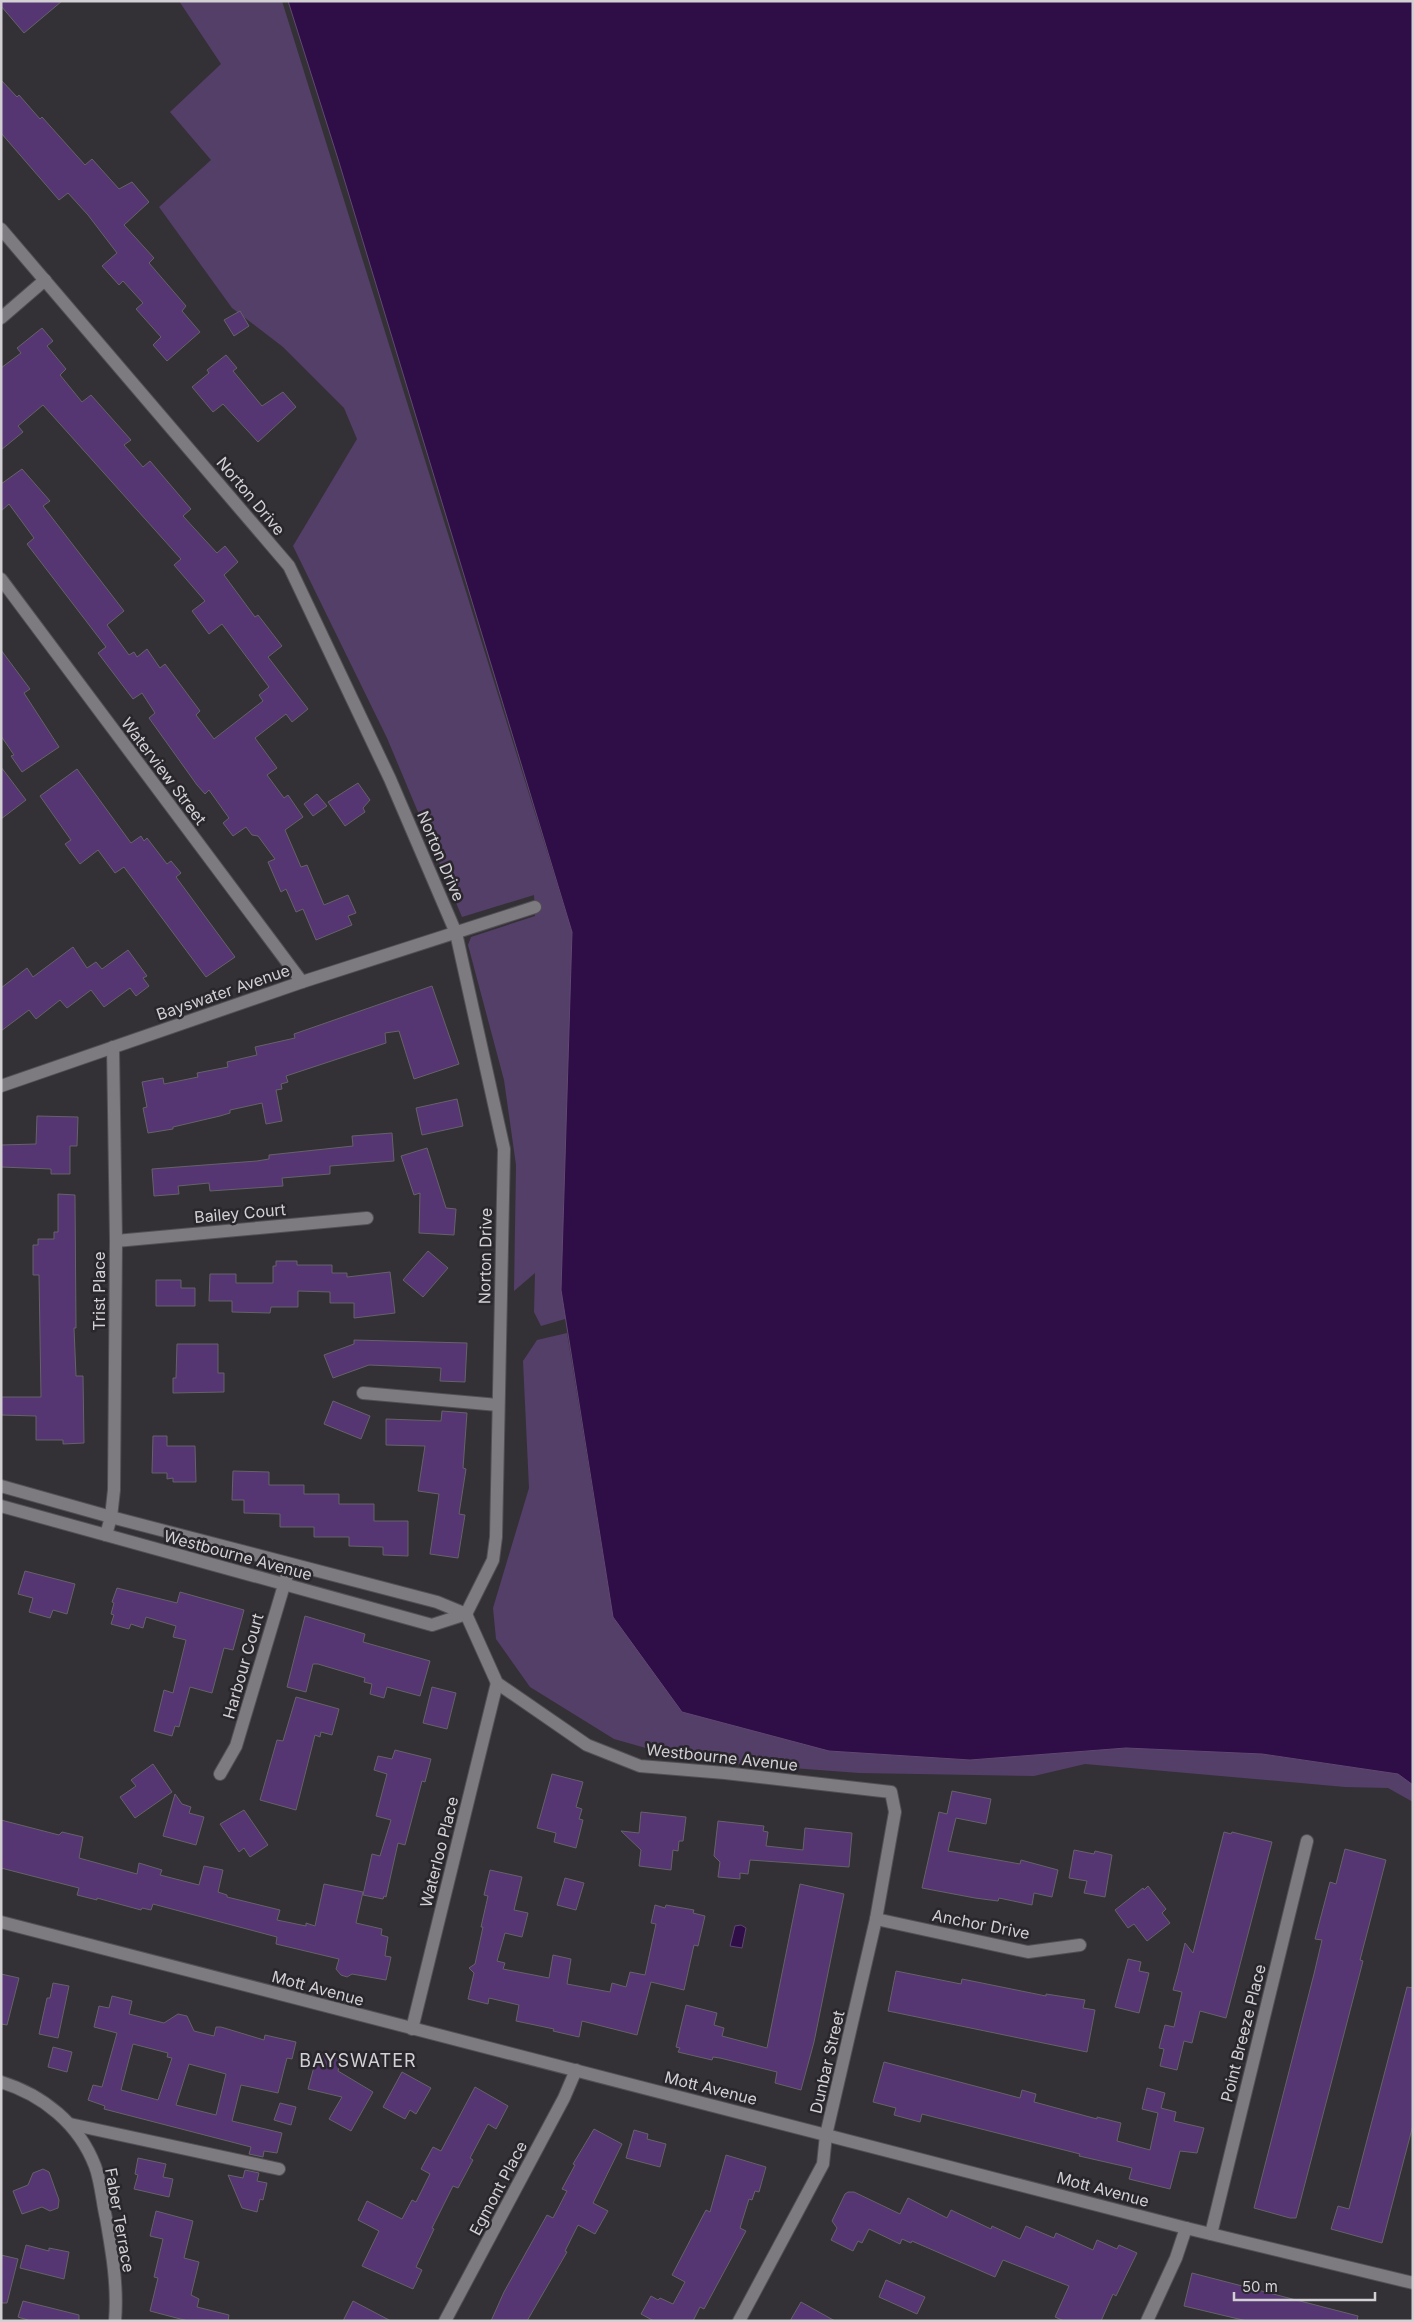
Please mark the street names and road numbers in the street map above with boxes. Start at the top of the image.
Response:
street label: Norton Drive [212,453,290,539]
street label: Waterview Street [117,713,211,829]
street label: Norton Drive [413,808,469,904]
street label: Bayswater Avenue [154,960,292,1024]
street label: Bailey Court [193,1199,287,1227]
street label: Norton Drive [474,1208,496,1304]
street label: Trist Place [89,1251,109,1331]
street label: Westbourne Avenue [162,1526,314,1584]
street label: Harbour Court [218,1611,268,1721]
street label: Westbourne Avenue [645,1739,799,1775]
street label: Waterloo Place [416,1794,462,1910]
street label: Anchor Drive [931,1905,1031,1943]
street label: Point Breeze Place [1216,1962,1270,2104]
street label: Mott Avenue [270,1966,366,2010]
street label: Dunbar Street [805,2009,849,2115]
street label: Mott Avenue [663,2067,759,2109]
street label: Egmont Place [465,2137,531,2239]
street label: Faber Terrace [101,2166,139,2274]
street label: Mott Avenue [1055,2167,1151,2211]

